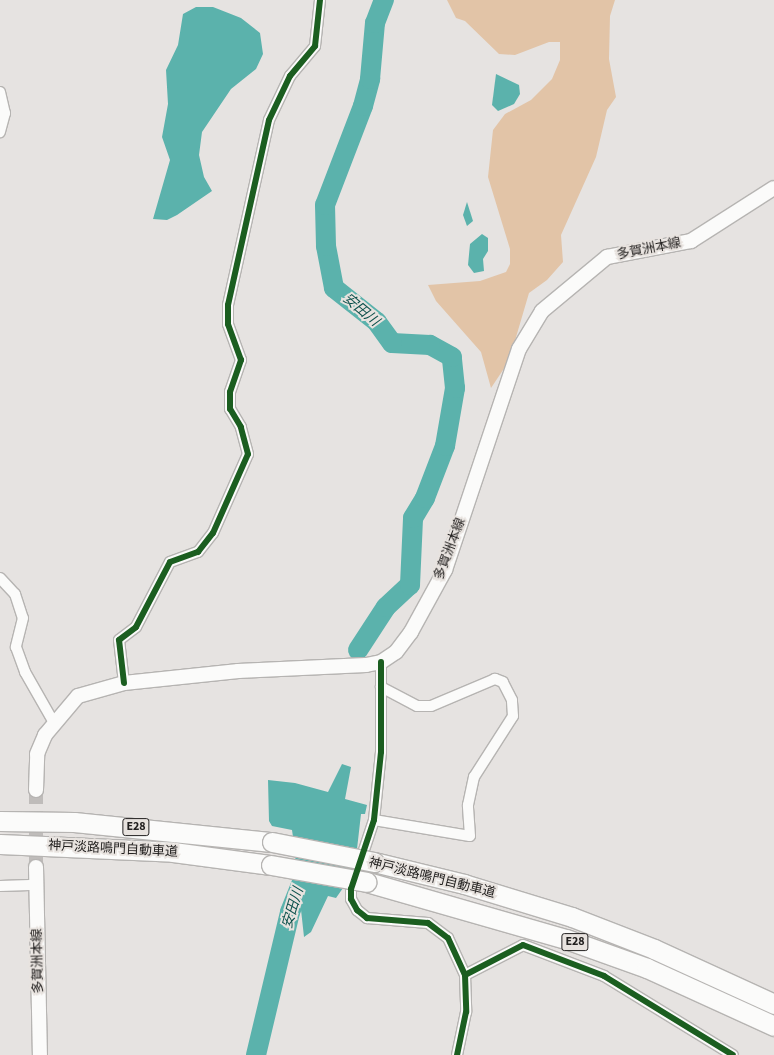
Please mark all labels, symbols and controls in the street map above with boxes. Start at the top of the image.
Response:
street label: 多賀洲本線 [616,235,682,263]
water label: 安田川 [340,290,382,330]
street label: 多賀洲本線 [431,516,469,582]
road number: E28 [122,817,150,837]
street label: 神戸淡路鳴門自動車道 [48,838,178,860]
street label: 神戸淡路鳴門自動車道 [367,855,497,901]
water label: 安田川 [279,885,307,931]
street label: 多賀洲本線 [30,928,46,994]
road number: E28 [561,932,589,952]

